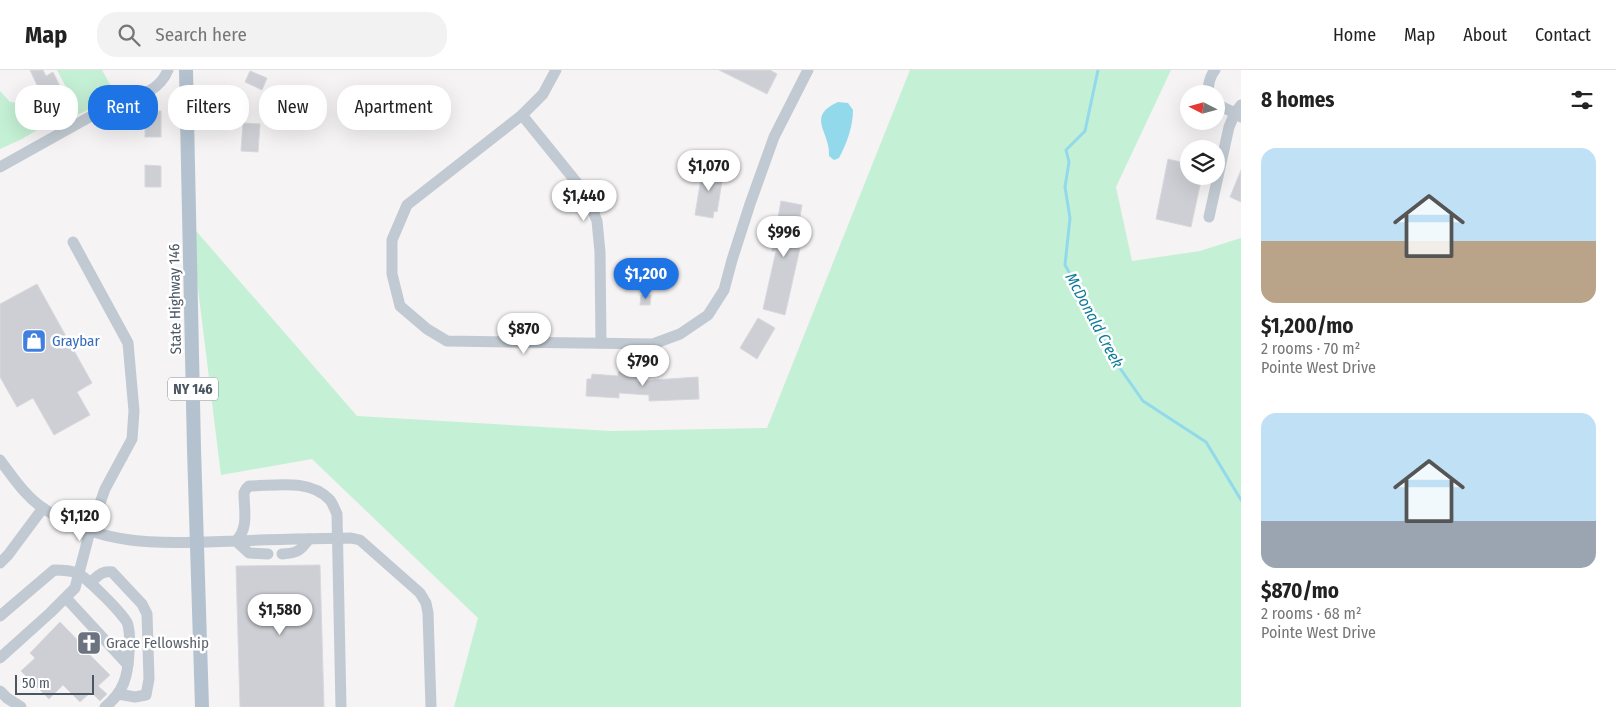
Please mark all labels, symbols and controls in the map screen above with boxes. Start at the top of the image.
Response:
search box [97,12,447,57]
text: Map [25,21,67,49]
icon: search [115,21,143,49]
text: Search here [155,23,247,46]
text: Home [1333,24,1376,46]
text: Map [1404,24,1435,46]
text: About [1463,24,1507,46]
text: Contact [1535,24,1591,46]
chip: Buy [15,85,78,130]
chip: Rent [88,85,158,130]
chip: Filters [168,85,249,130]
chip: New [259,85,327,130]
chip: Apartment [337,85,451,130]
north arrow [1180,85,1225,130]
map controls [1180,85,1225,185]
icon: filters [1568,86,1596,114]
text: 8 homes [1261,87,1335,113]
button: layers [1180,140,1225,185]
pin: $1,070 [668,150,750,192]
text: $1,070 [688,156,730,175]
pin: $1,440 [543,180,625,222]
icon: home [1384,181,1474,271]
text: $1,440 [563,186,605,205]
pin: $996 [754,216,814,258]
text: $996 [768,222,800,241]
street label: State Highway 146 [165,244,185,354]
pin: $1,200 [605,258,687,300]
text: $1,200 [625,264,667,283]
water label: McDonald Creek [1062,269,1128,371]
pin: $870 [494,312,554,355]
text: $1,200/mo [1261,313,1353,339]
text: $870 [508,319,540,338]
shop icon: Graybar [21,328,47,354]
place label: Graybar [52,332,100,350]
text: 2 rooms · 70 m² [1261,339,1360,358]
pin: $790 [613,344,673,387]
text: $790 [627,351,659,370]
text: Pointe West Drive [1261,358,1376,377]
road number: NY 146 [168,378,218,400]
icon: home [1384,446,1474,536]
pin: $1,120 [39,500,121,542]
text: $1,120 [60,506,100,525]
text: $870/mo [1261,578,1339,604]
pin: $1,580 [239,594,321,636]
text: $1,580 [259,600,301,619]
text: 2 rooms · 68 m² [1261,604,1362,623]
text: Pointe West Drive [1261,623,1376,642]
church icon: Grace Fellowship [76,630,102,656]
place label: Grace Fellowship [106,634,209,652]
scale bar [15,672,94,695]
text: 50 m [22,675,50,692]

